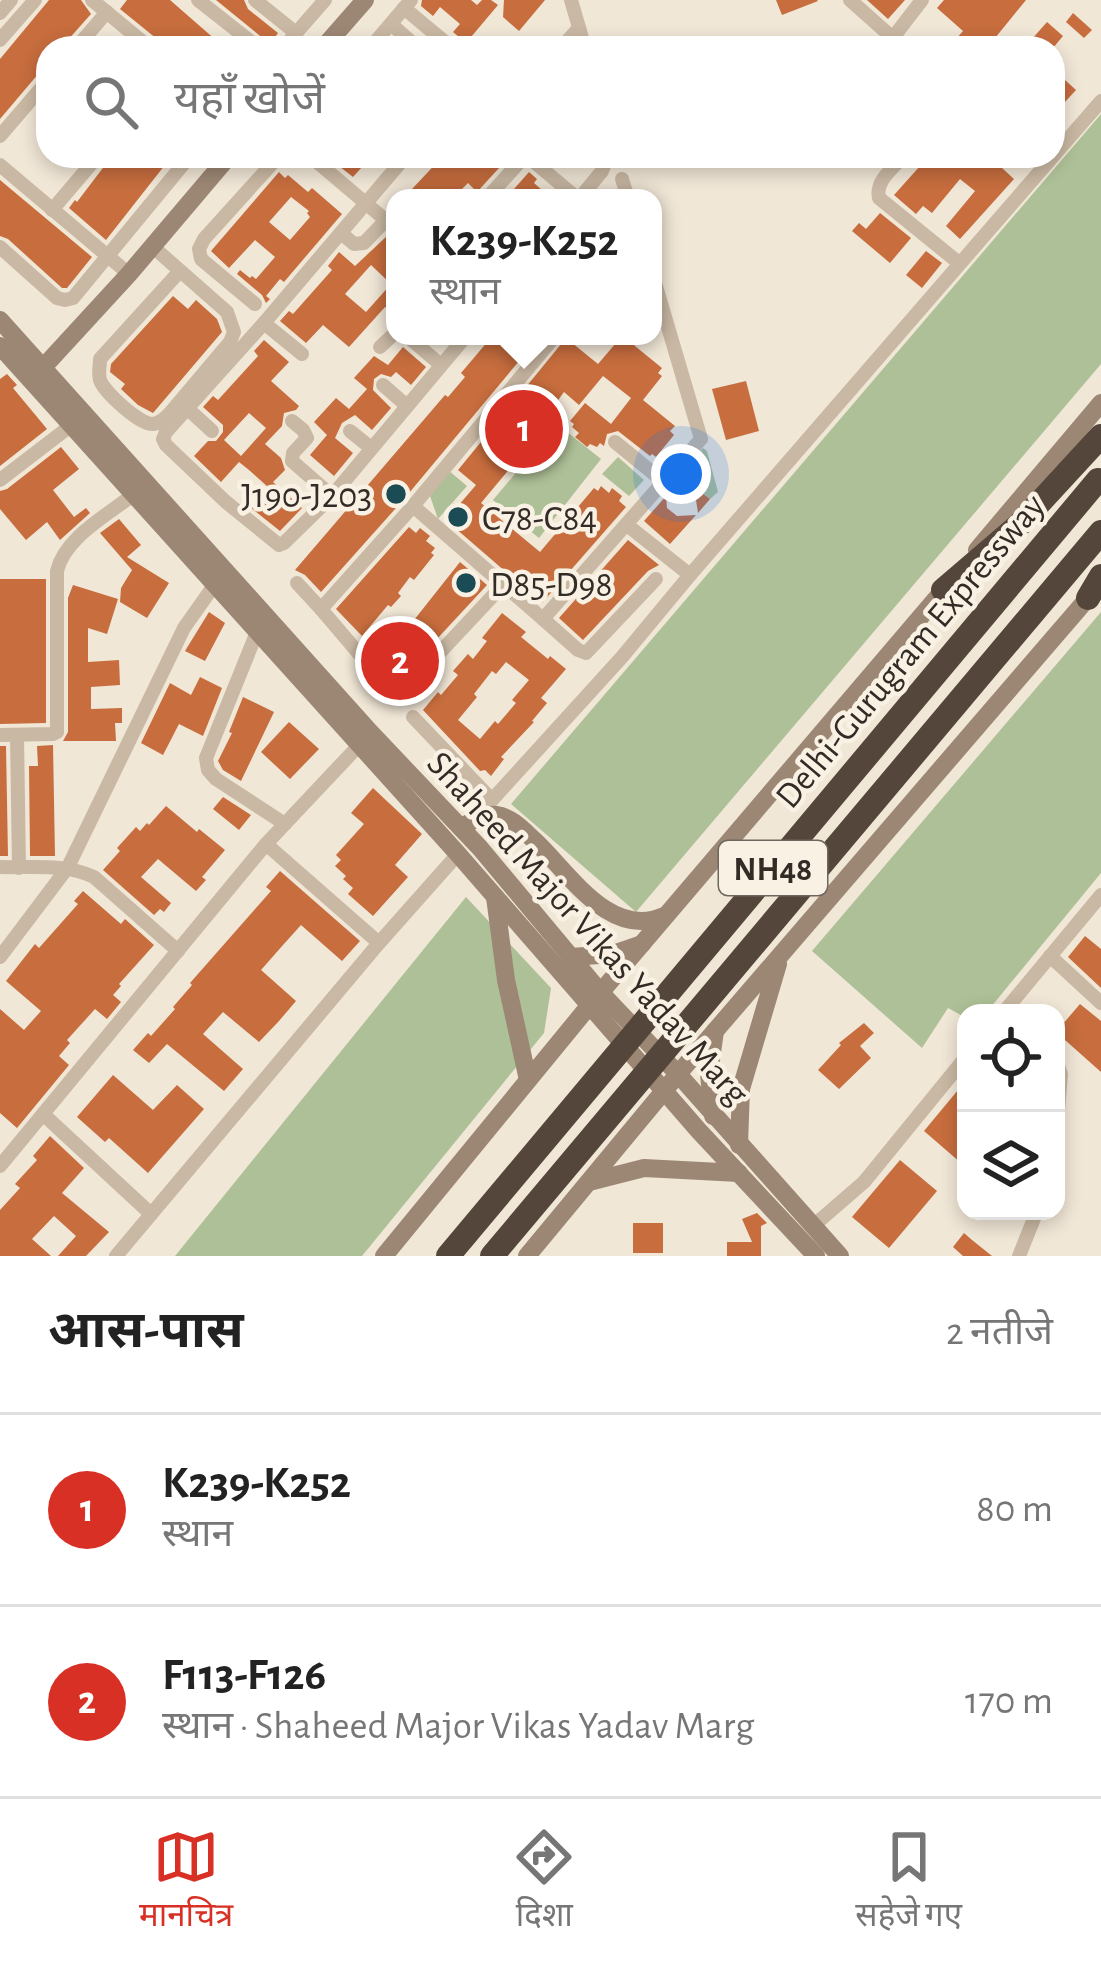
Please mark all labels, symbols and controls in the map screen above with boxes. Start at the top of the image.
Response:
search box [36,36,1065,168]
icon: search [78,69,144,135]
text: यहाँ खोजें [174,77,325,122]
popup [386,189,662,345]
text: K239-K252 [429,219,619,264]
text: स्थान [429,273,501,312]
pin: 1 [485,384,563,474]
your location [651,444,711,504]
place label: J190-J203 [241,478,372,514]
marker: J190-J203 [383,481,409,507]
street label: Delhi-Gurugram Expressway [769,488,1052,815]
place label: C78-C84 [482,501,597,537]
marker: C78-C84 [445,504,471,530]
place label: D85-D98 [490,567,613,603]
marker: D85-D98 [453,570,479,596]
pin: 2 [361,616,439,706]
street label: Shaheed Major Vikas Yadav Marg [420,745,755,1112]
road number: NH48 [719,841,827,895]
map controls [957,1004,1065,1220]
button: locate [957,1004,1065,1112]
button: layers [957,1112,1065,1220]
text: आस-पास [48,1306,244,1357]
text: 2 नतीजे [946,1313,1053,1352]
text: K239-K252 [162,1461,351,1506]
text: 1 [80,1490,94,1529]
text: 80 m [976,1490,1053,1529]
text: स्थान [162,1515,233,1554]
text: F113-F126 [162,1653,326,1698]
text: 2 [78,1682,96,1721]
text: 170 m [965,1682,1053,1721]
text: स्थान · Shaheed Major Vikas Yadav Marg [162,1707,754,1746]
tab: मानचित्र [139,1824,233,1939]
tab: दिशा [511,1824,577,1939]
tab: सहेजे गए [855,1824,962,1939]

